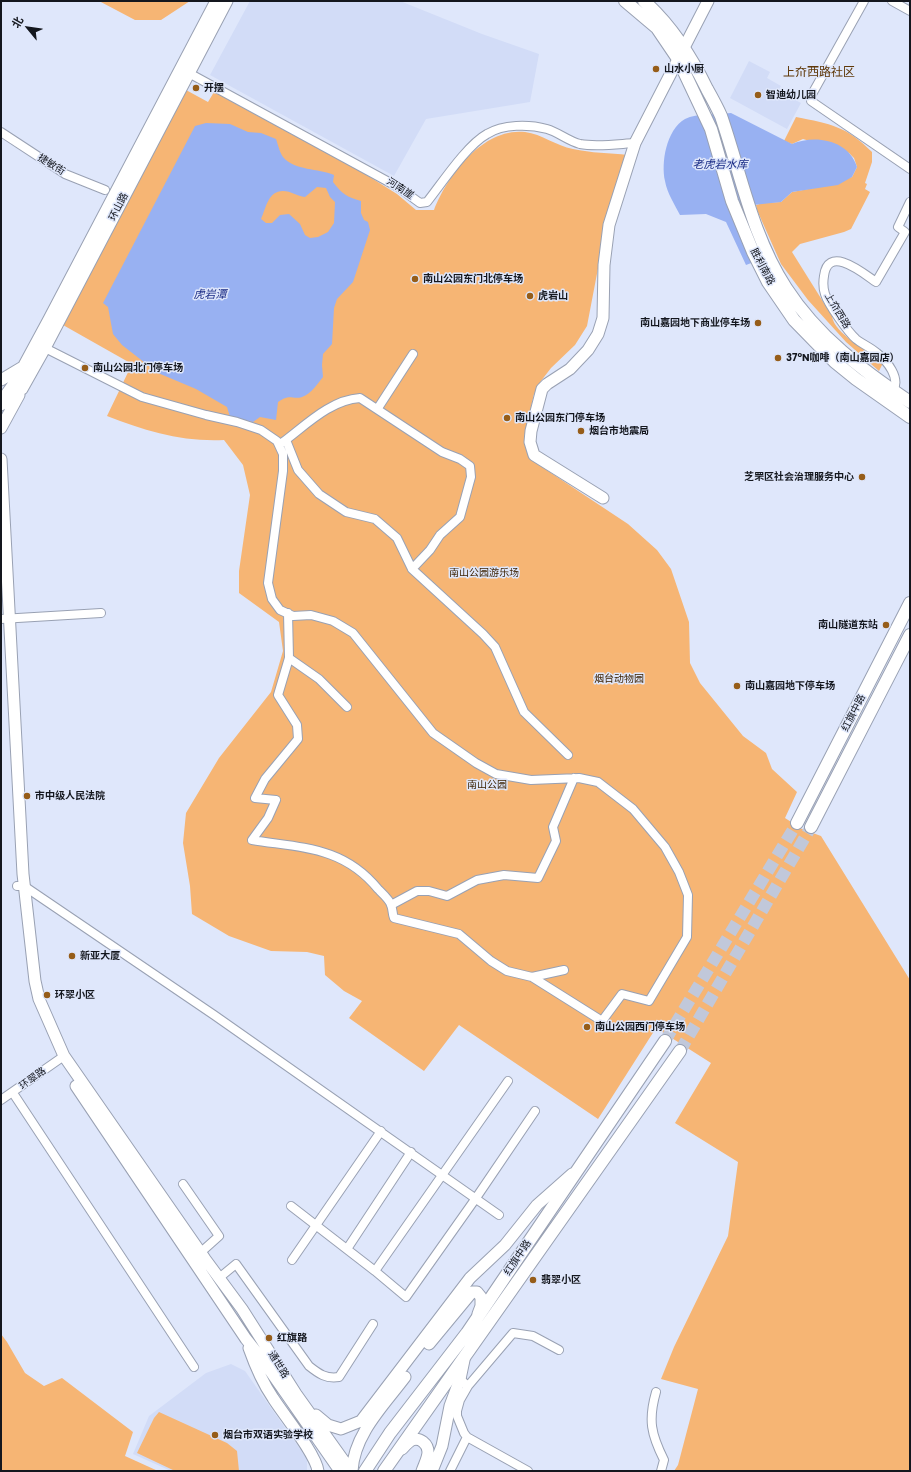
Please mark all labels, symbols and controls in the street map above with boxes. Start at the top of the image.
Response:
north arrow [8,8,48,48]
text: 北 [8,13,27,31]
place label: 山水小厨 [664,63,704,75]
marker: 山水小厨 [651,64,661,74]
district label: 上夼西路社区 [783,66,855,80]
place label: 开摆 [204,82,224,94]
marker: 开摆 [191,83,201,93]
place label: 智迪幼儿园 [766,89,816,101]
marker: 智迪幼儿园 [753,90,763,100]
street label: 捷敏街 [35,152,67,178]
water label: 老虎岩水库 [693,158,747,172]
street label: 河南崖 [384,176,416,202]
street label: 环山路 [107,191,131,223]
street label: 胜利南路 [747,247,777,287]
place label: 南山公园东门北停车场 [423,273,523,285]
marker: 南山公园东门北停车场 [410,274,420,284]
water label: 虎岩潭 [194,288,226,302]
place label: 虎岩山 [538,290,568,302]
marker: 虎岩山 [525,291,535,301]
street label: 上夼西路 [822,291,852,331]
place label: 南山嘉园地下商业停车场 [640,317,750,329]
marker: 南山嘉园地下商业停车场 [753,318,763,328]
place label: 37°N咖啡（南山嘉园店） [786,352,900,364]
marker: 37°N咖啡（南山嘉园店） [773,353,783,363]
place label: 南山公园北门停车场 [93,362,183,374]
marker: 南山公园北门停车场 [80,363,90,373]
place label: 南山公园东门停车场 [515,412,605,424]
marker: 南山公园东门停车场 [502,413,512,423]
place label: 烟台市地震局 [589,425,649,437]
marker: 烟台市地震局 [576,426,586,436]
place label: 芝罘区社会治理服务中心 [744,471,854,483]
marker: 芝罘区社会治理服务中心 [857,472,867,482]
park label: 南山公园游乐场 [449,567,519,579]
place label: 南山隧道东站 [818,619,878,631]
marker: 南山隧道东站 [881,620,891,630]
park label: 烟台动物园 [594,673,644,685]
place label: 南山嘉园地下停车场 [745,680,835,692]
marker: 南山嘉园地下停车场 [732,681,742,691]
street label: 红旗中路 [840,692,868,734]
park label: 南山公园 [467,779,507,791]
place label: 市中级人民法院 [35,790,105,802]
marker: 市中级人民法院 [22,791,32,801]
place label: 新亚大厦 [80,950,120,962]
marker: 新亚大厦 [67,951,77,961]
place label: 环翠小区 [55,989,95,1001]
marker: 环翠小区 [42,990,52,1000]
place label: 南山公园西门停车场 [595,1021,685,1033]
marker: 南山公园西门停车场 [582,1022,592,1032]
street label: 环翠路 [17,1065,49,1093]
street label: 红旗中路 [502,1238,534,1278]
place label: 翡翠小区 [541,1274,581,1286]
marker: 翡翠小区 [528,1275,538,1285]
place label: 红旗路 [277,1332,307,1344]
marker: 红旗路 [264,1333,274,1343]
street label: 通世路 [265,1349,291,1381]
place label: 烟台市双语实验学校 [223,1429,313,1441]
marker: 烟台市双语实验学校 [210,1430,220,1440]

